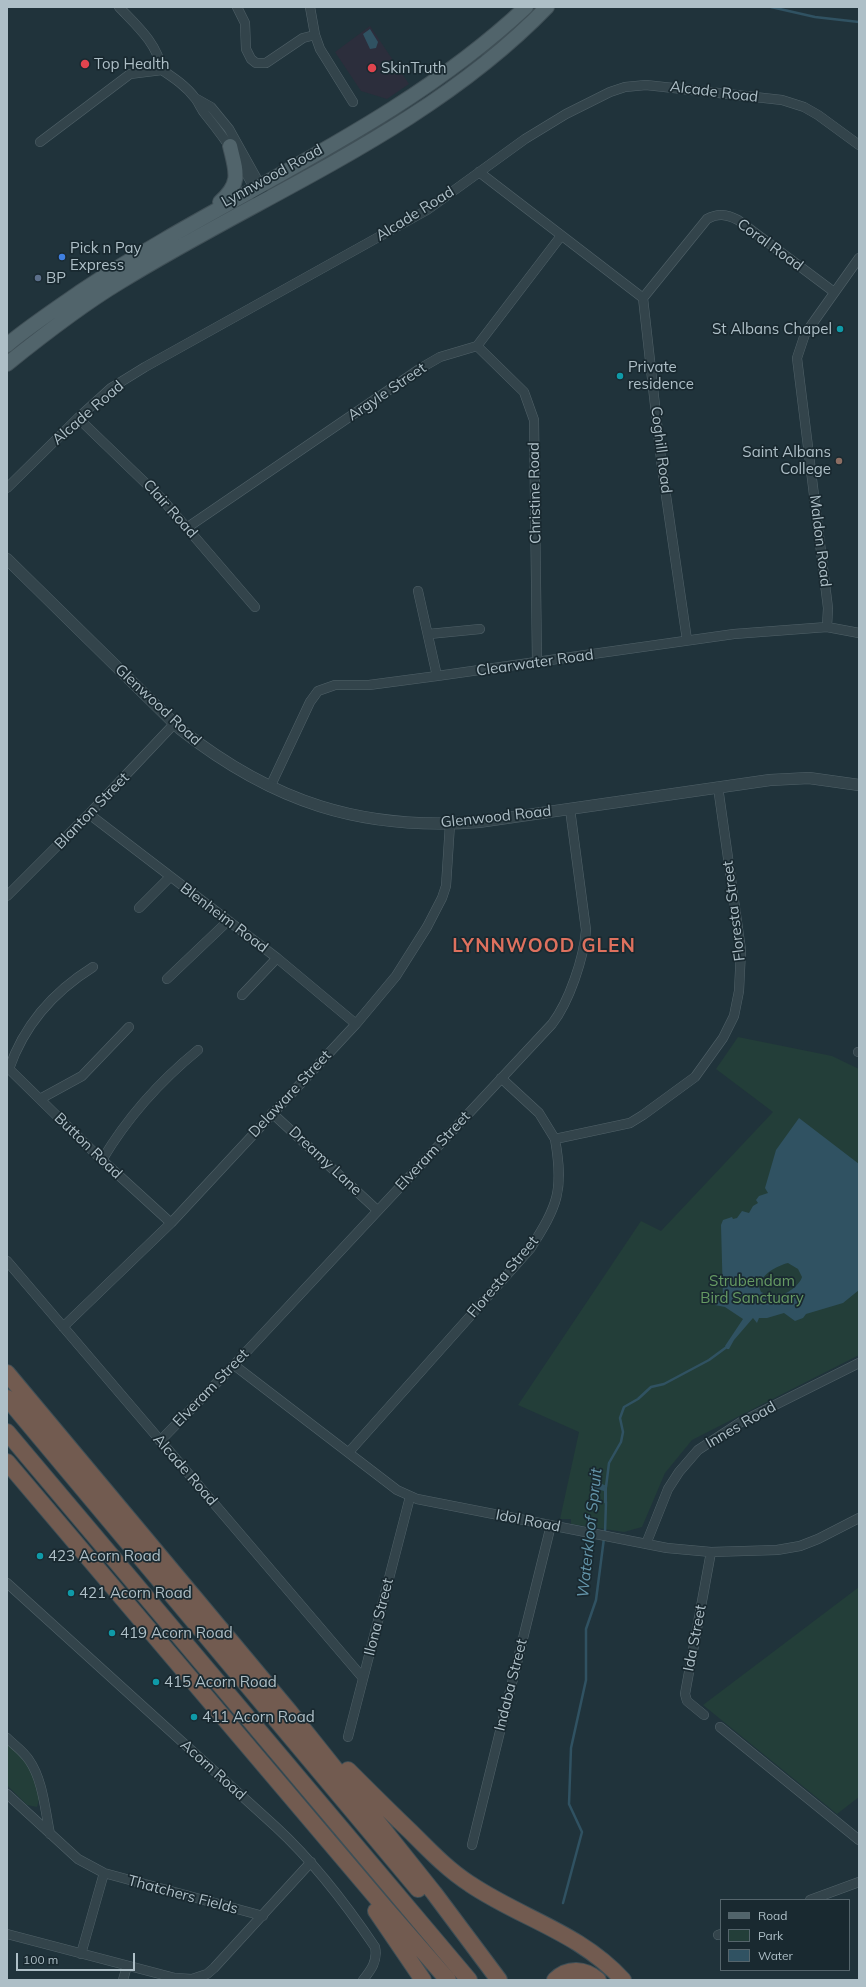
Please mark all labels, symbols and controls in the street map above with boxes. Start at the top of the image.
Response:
place label: Top Health [94,55,170,73]
marker: Top Health [79,58,91,70]
place label: SkinTruth [381,59,446,77]
marker: SkinTruth [366,62,378,74]
street label: Alcade Road [669,78,759,106]
street label: Lynnwood Road [218,141,326,211]
street label: Alcade Road [373,183,457,245]
street label: Coral Road [734,215,806,275]
place label: Pick n Pay Express [70,239,141,274]
marker: Pick n Pay Express [57,252,67,262]
place label: BP [46,269,66,287]
marker: BP [33,273,43,283]
place label: St Albans Chapel [712,320,832,338]
marker: St Albans Chapel [835,324,845,334]
place label: Private residence [628,358,694,393]
street label: Argyle Street [344,359,430,425]
marker: Private residence [615,371,625,381]
street label: Alcade Road [49,377,127,449]
street label: Coghill Road [647,405,675,495]
street label: Christine Road [525,442,545,544]
place label: Saint Albans College [742,443,831,478]
marker: Saint Albans College [834,456,844,466]
street label: Clair Road [139,476,201,542]
street label: Maldon Road [805,494,835,588]
street label: Clearwater Road [475,646,595,680]
street label: Glenwood Road [111,661,205,749]
street label: Blanton Street [51,769,133,853]
street label: Glenwood Road [440,802,552,832]
street label: Floresta Street [719,860,749,962]
street label: Blenheim Road [177,879,271,957]
district label: LYNNWOOD GLEN [452,935,636,957]
street label: Delaware Street [245,1047,335,1141]
street label: Elveram Street [392,1108,474,1194]
street label: Button Road [50,1109,126,1183]
street label: Dreamy Lane [285,1123,365,1199]
street label: Floresta Street [464,1232,542,1322]
park label: Strubendam Bird Sanctuary [700,1272,804,1307]
street label: Elveram Street [169,1345,253,1431]
street label: Innes Road [703,1398,779,1452]
street label: Alcade Road [149,1431,221,1509]
water label: Waterkloof Spruit [574,1467,606,1599]
street label: Idol Road [494,1506,562,1536]
place label: 423 Acorn Road [48,1547,161,1565]
marker: 423 Acorn Road [35,1551,45,1561]
street label: Ilona Street [361,1576,397,1658]
place label: 421 Acorn Road [79,1584,192,1602]
marker: 421 Acorn Road [66,1588,76,1598]
street label: Ida Street [680,1603,710,1673]
place label: 419 Acorn Road [120,1624,233,1642]
marker: 419 Acorn Road [107,1628,117,1638]
street label: Indaba Street [491,1637,531,1733]
place label: 415 Acorn Road [164,1673,277,1691]
marker: 415 Acorn Road [151,1677,161,1687]
place label: 411 Acorn Road [202,1708,315,1726]
marker: 411 Acorn Road [189,1712,199,1722]
street label: Acorn Road [177,1736,249,1804]
street label: Thatchers Fields [126,1872,240,1918]
legend [720,1899,850,1971]
text: Road [758,1908,787,1923]
text: Park [758,1928,783,1943]
scale bar [18,1945,137,1971]
text: Water [758,1948,793,1963]
text: 100 m [23,1952,58,1967]

